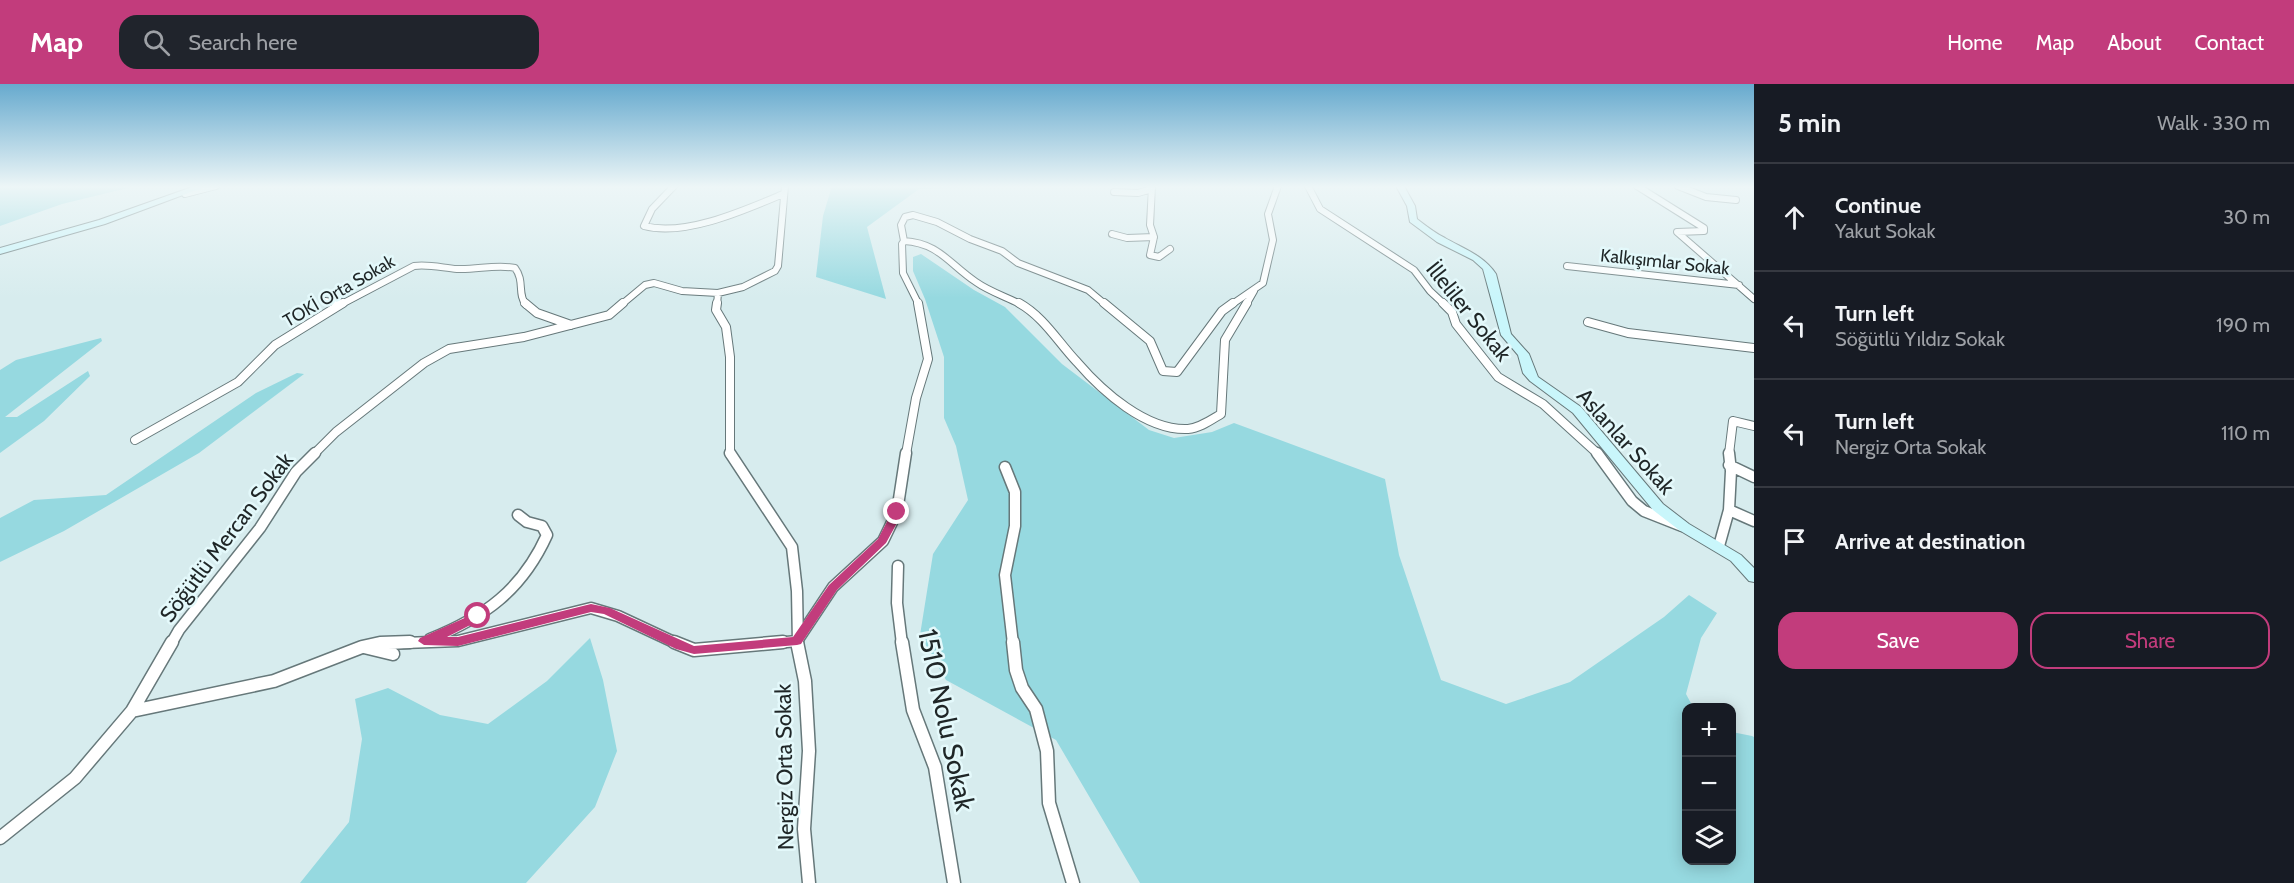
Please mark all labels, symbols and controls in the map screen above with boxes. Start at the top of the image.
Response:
search box [119,15,539,69]
text: Map [30,25,83,59]
icon: search [140,26,173,59]
text: Search here [188,29,297,56]
text: Home [1947,30,2003,55]
text: Map [2036,30,2074,55]
text: About [2107,30,2161,55]
text: Contact [2194,30,2264,55]
text: 5 min [1778,107,1841,139]
text: Walk · 330 m [2157,111,2270,135]
text: Continue [1835,192,1921,219]
icon: ahead [1778,201,1811,234]
text: 30 m [2223,205,2270,229]
text: Yakut Sokak [1835,219,1935,243]
street label: Kalkışımlar Sokak [1599,244,1732,280]
street label: TOKİ Orta Sokak [279,250,399,332]
street label: İlleliler Sokak [1420,256,1517,367]
text: Turn left [1835,300,1914,327]
icon: left [1778,309,1811,342]
text: 190 m [2216,313,2270,337]
text: Söğütlü Yıldız Sokak [1835,327,2005,351]
street label: Aslanlar Sokak [1571,383,1680,500]
text: Turn left [1835,408,1914,435]
icon: left [1778,417,1811,450]
text: 110 m [2221,421,2270,445]
text: Nergiz Orta Sokak [1835,435,1986,459]
street label: Söğütlü Mercan Sokak [154,447,299,627]
route end [883,498,909,524]
icon: arrive [1778,525,1811,558]
text: Arrive at destination [1835,528,2025,555]
route start [464,602,490,628]
button: Save [1778,612,2018,669]
button: Share [2030,612,2270,669]
street label: 1510 Nolu Sokak [911,626,982,815]
street label: Nergiz Orta Sokak [770,683,799,850]
map controls [1682,703,1736,865]
button: + [1682,703,1736,757]
button: − [1682,757,1736,811]
button: layers [1682,811,1736,865]

